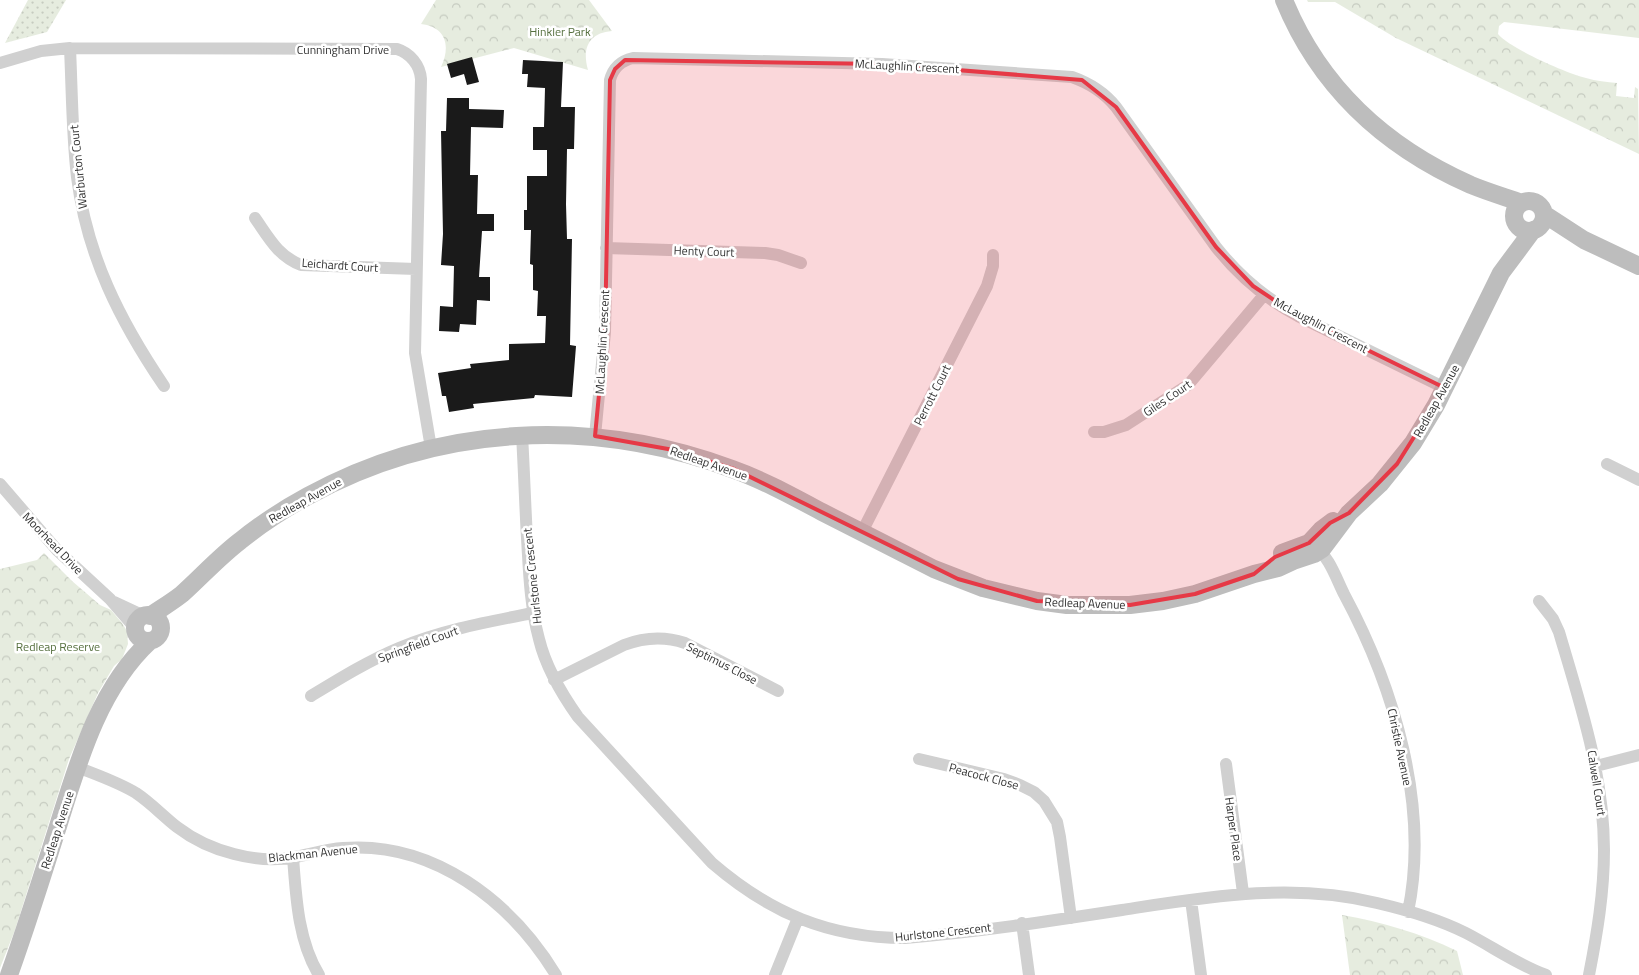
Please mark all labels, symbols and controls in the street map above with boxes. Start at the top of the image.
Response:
park label: Hinkler Park [529,22,591,41]
street label: Cunningham Drive [297,40,389,59]
street label: McLaughlin Crescent [854,54,960,78]
street label: Warburton Court [64,123,92,210]
street label: Henty Court [673,240,735,262]
street label: Leichardt Court [301,253,380,277]
street label: McLaughlin Crescent [590,289,614,395]
street label: McLaughlin Crescent [1270,292,1372,358]
street label: Perrott Court [909,361,956,429]
street label: Redleap Avenue [1408,361,1464,441]
street label: Giles Court [1139,374,1196,421]
street label: Redleap Avenue [668,441,750,485]
street label: Redleap Avenue [265,472,345,528]
street label: Moorhead Drive [18,507,88,579]
street label: Hurlstone Crescent [517,526,547,625]
street label: Redleap Avenue [1044,592,1126,614]
street label: Springfield Court [375,620,462,667]
park label: Redleap Reserve [16,637,100,656]
street label: Septimus Close [683,637,761,689]
street label: Christie Avenue [1383,707,1417,787]
street label: Calwell Court [1582,749,1612,818]
street label: Peacock Close [947,758,1021,794]
street label: Redleap Avenue [35,789,79,871]
street label: Harper Place [1220,796,1248,862]
street label: Blackman Avenue [267,839,359,867]
street label: Hurlstone Crescent [894,917,993,947]

